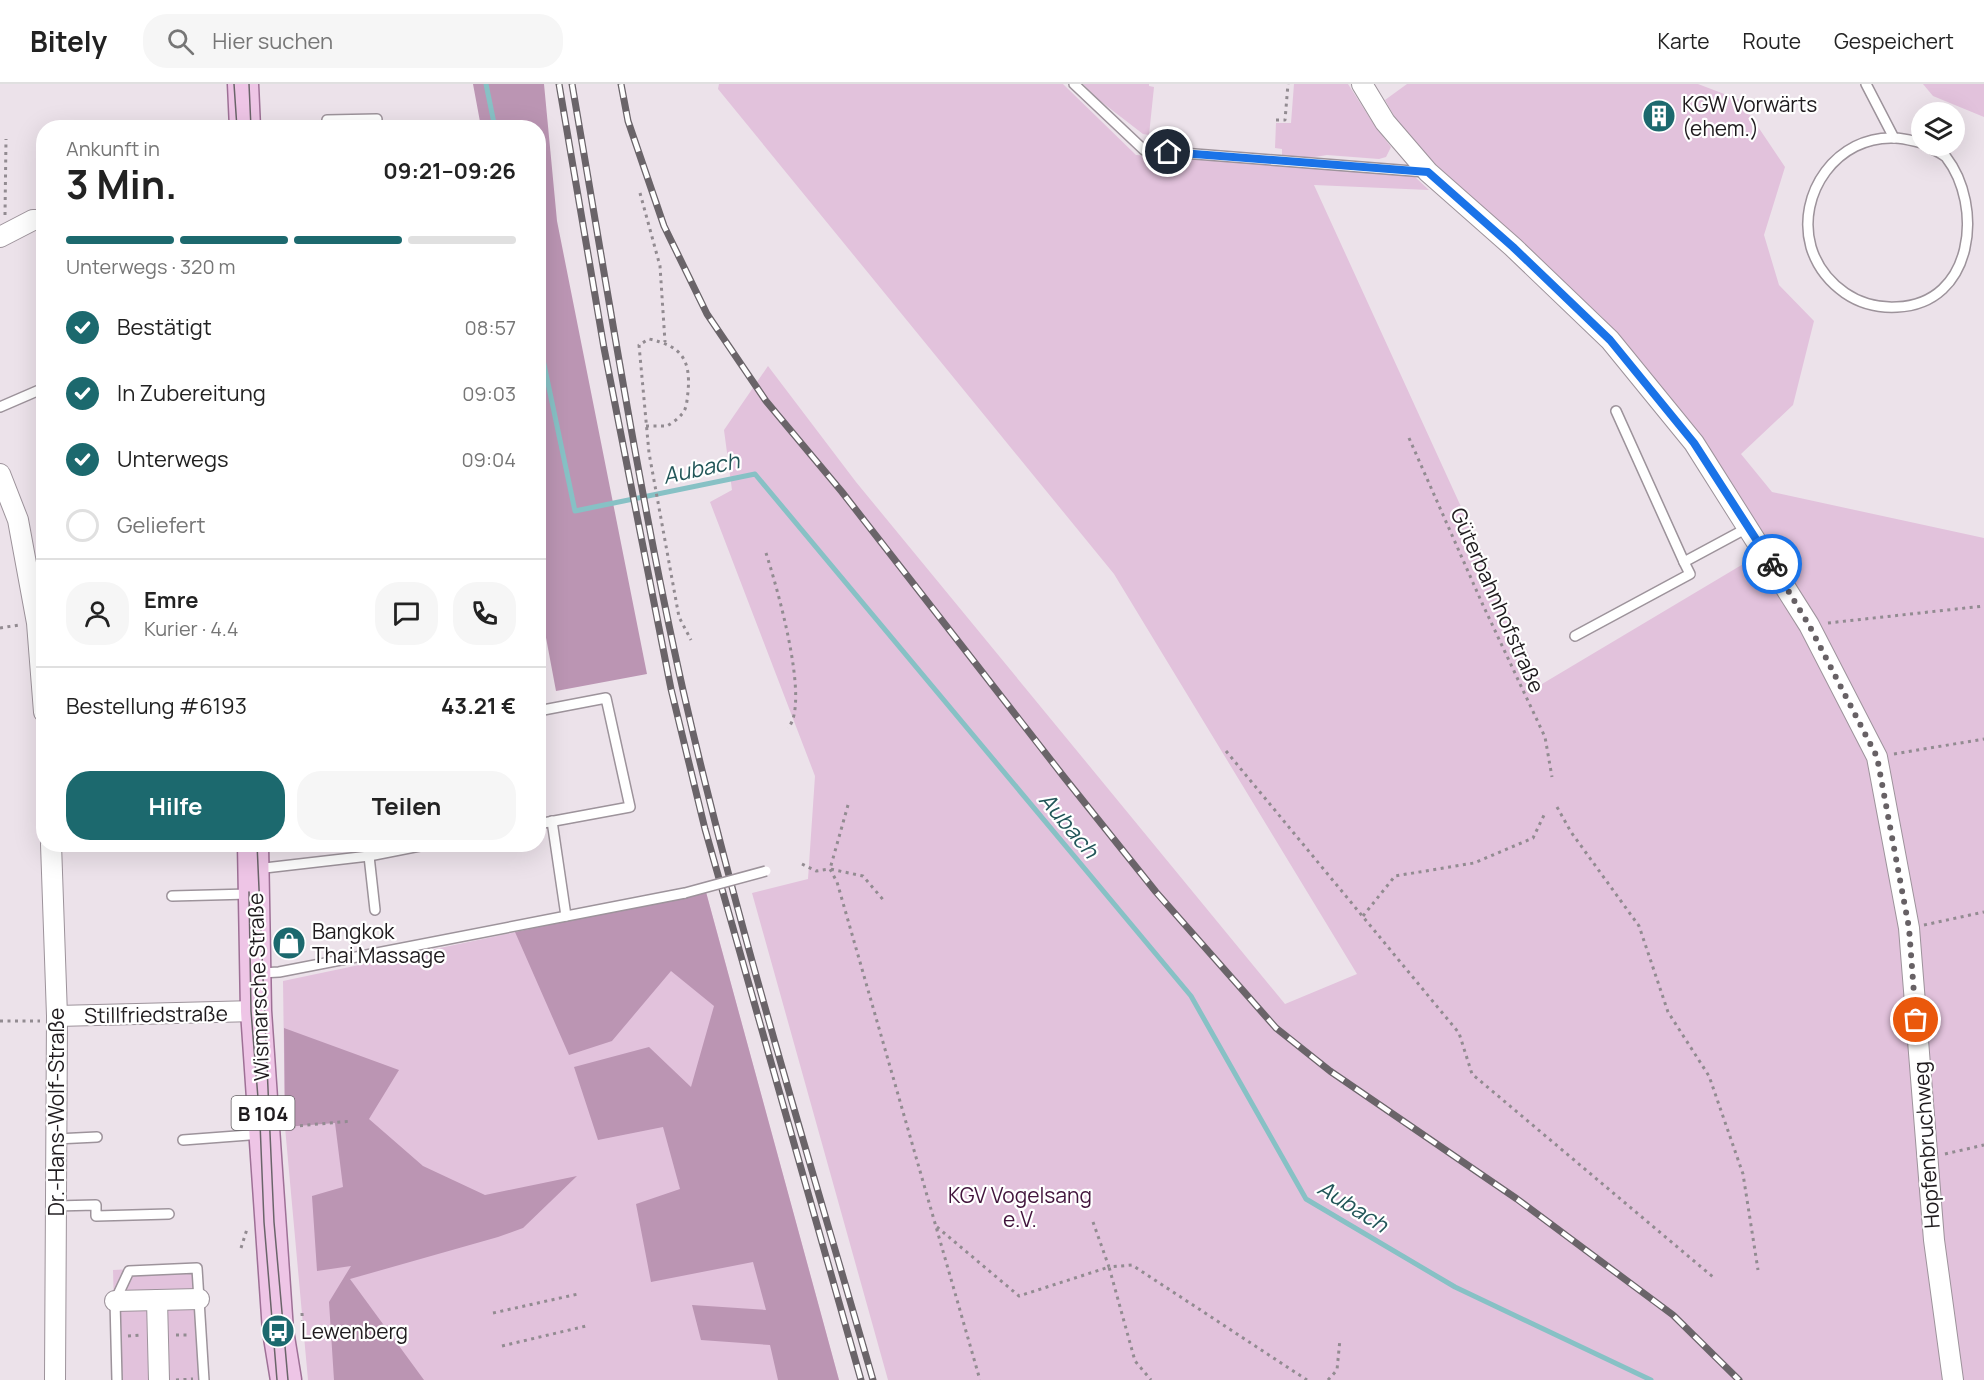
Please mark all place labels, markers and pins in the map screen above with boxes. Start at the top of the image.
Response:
place label: KGW Vorwärts (ehem.) [1682,90,1817,142]
building icon: KGW Vorwärts (ehem.) [1641,98,1677,134]
pin [1142,126,1193,177]
place label: Bangkok Thai Massage [312,917,446,969]
shop icon: Bangkok Thai Massage [271,925,307,961]
pin [1890,994,1941,1045]
bus stop icon: Lewenberg [260,1313,296,1349]
place label: Lewenberg [301,1317,408,1345]

